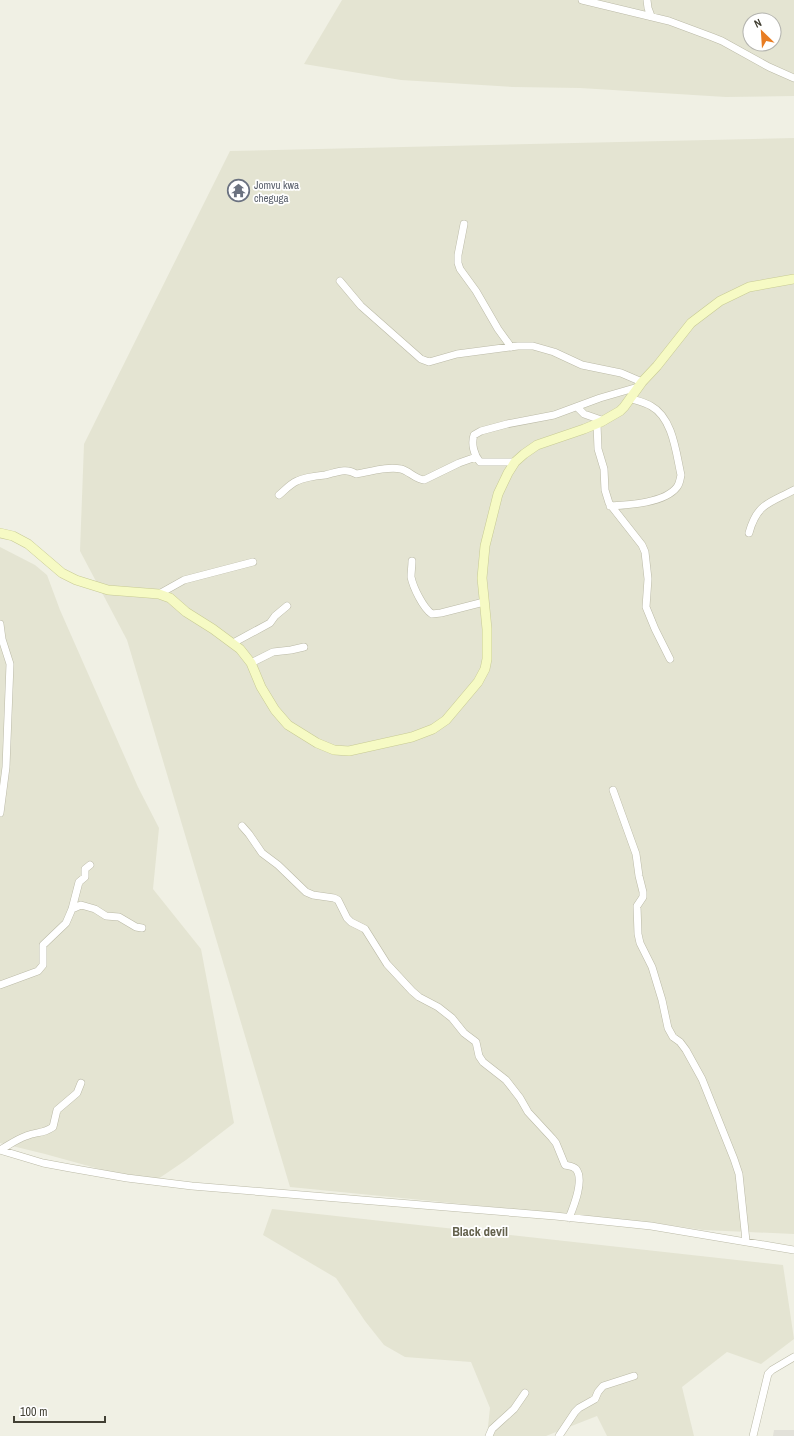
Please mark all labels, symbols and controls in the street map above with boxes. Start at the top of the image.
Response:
north arrow [742,12,782,52]
text: N [752,15,764,31]
temple icon: Jomvu kwa cheguga [225,178,251,204]
place label: Jomvu kwa cheguga [254,178,299,205]
district label: Black devil [452,1223,508,1240]
scale bar [14,1398,105,1424]
text: 100 m [20,1404,47,1420]

